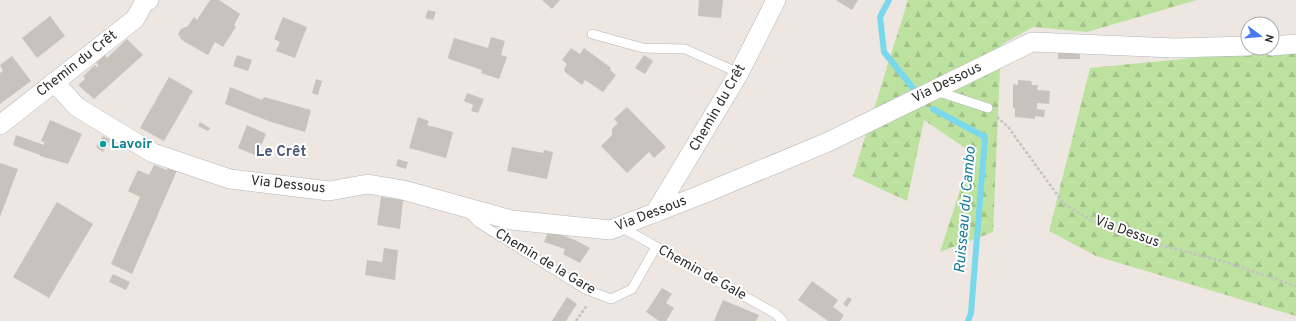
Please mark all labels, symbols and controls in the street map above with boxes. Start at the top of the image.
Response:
north arrow [1240,16,1280,56]
street label: Chemin du Crêt [33,27,121,101]
text: N [1261,33,1276,44]
street label: Via Dessous [909,59,985,107]
street label: Chemin du Crêt [686,61,750,155]
place label: Lavoir [111,136,152,153]
marker: Lavoir [98,139,108,149]
district label: Le Crêt [256,143,306,162]
water label: Ruisseau du Cambo [951,146,981,274]
street label: Via Dessous [250,173,326,197]
street label: Via Dessous [613,193,689,235]
street label: Via Dessus [1092,212,1162,252]
street label: Chemin de la Gare [492,225,598,299]
street label: Chemin de Gale [655,242,749,304]

